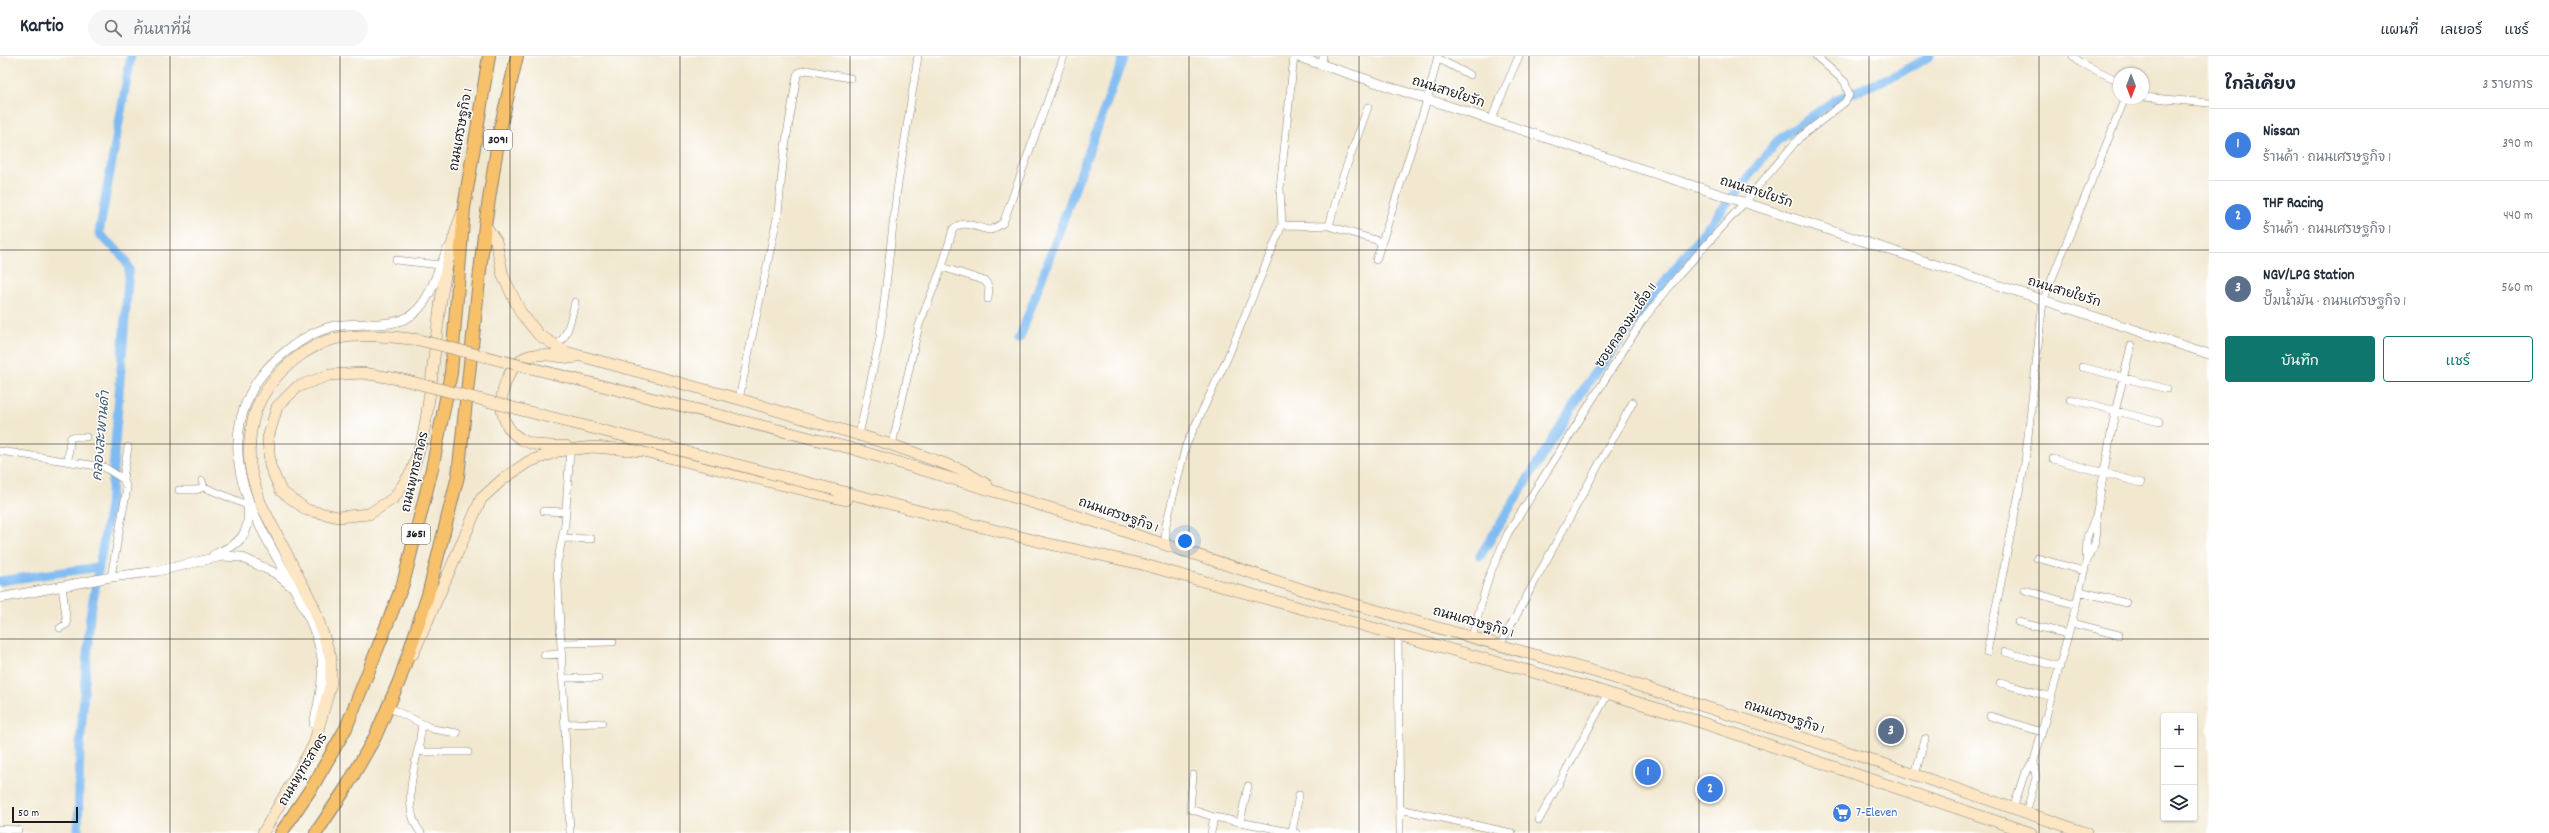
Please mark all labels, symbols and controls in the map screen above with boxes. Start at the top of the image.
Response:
search box [88,10,368,46]
text: Kartio [20,14,64,41]
icon: search [102,17,124,39]
text: ค้นหาที่นี่ [134,20,191,42]
text: แผนที่ [2380,21,2418,41]
text: เลเยอร์ [2440,21,2482,41]
text: แชร์ [2504,21,2529,41]
north arrow [2113,68,2149,104]
street label: ถนนสายใยรัก [1409,70,1488,114]
text: ใกล้เคียง [2225,74,2296,98]
text: 3 รายการ [2483,76,2533,95]
street label: ถนนเศรษฐกิจ 1 [445,87,479,173]
text: Nissan [2263,121,2300,143]
road number: 3091 [484,130,512,150]
text: 1 [2237,135,2239,154]
text: 390 m [2502,135,2533,154]
text: ร้านค้า · ถนนเศรษฐกิจ 1 [2263,149,2391,168]
street label: ถนนสายใยรัก [1717,170,1796,214]
text: THF Racing [2263,193,2323,215]
text: 2 [2235,207,2241,226]
text: 440 m [2503,207,2533,226]
text: ร้านค้า · ถนนเศรษฐกิจ 1 [2263,221,2391,240]
text: NGV/LPG Station [2263,265,2355,287]
street label: ถนนสายใยรัก [2025,271,2104,313]
street label: ซอยคลองมะเดื่อ 11 [1586,276,1663,372]
text: 3 [2235,279,2241,298]
text: 560 m [2502,279,2533,298]
text: ปั๊มน้ำมัน · ถนนเศรษฐกิจ 1 [2263,293,2406,312]
button: บันทึก [2225,336,2375,382]
button: แชร์ [2383,336,2533,382]
water label: คลองสะพานดำ [87,389,116,482]
street label: ถนนพุทธสาคร [397,430,435,514]
street label: ถนนเศรษฐกิจ 1 [1075,493,1161,539]
road number: 3651 [402,524,430,544]
your location [1175,531,1195,551]
street label: ถนนเศรษฐกิจ 1 [1430,602,1516,644]
street label: ถนนเศรษฐกิจ 1 [1741,696,1827,740]
map controls [2161,713,2197,821]
button: + [2161,713,2197,749]
pin: 3 [1878,716,1904,746]
street label: ถนนพุทธสาคร [275,730,333,810]
button: − [2161,749,2197,785]
pin: 1 [1635,757,1661,787]
pin: 2 [1697,774,1723,804]
button: layers [2161,785,2197,821]
supermarket icon: 7-Eleven [1831,802,1853,824]
place label: 7-Eleven [1856,804,1897,823]
scale bar [12,805,78,824]
text: 50 m [18,806,39,822]

